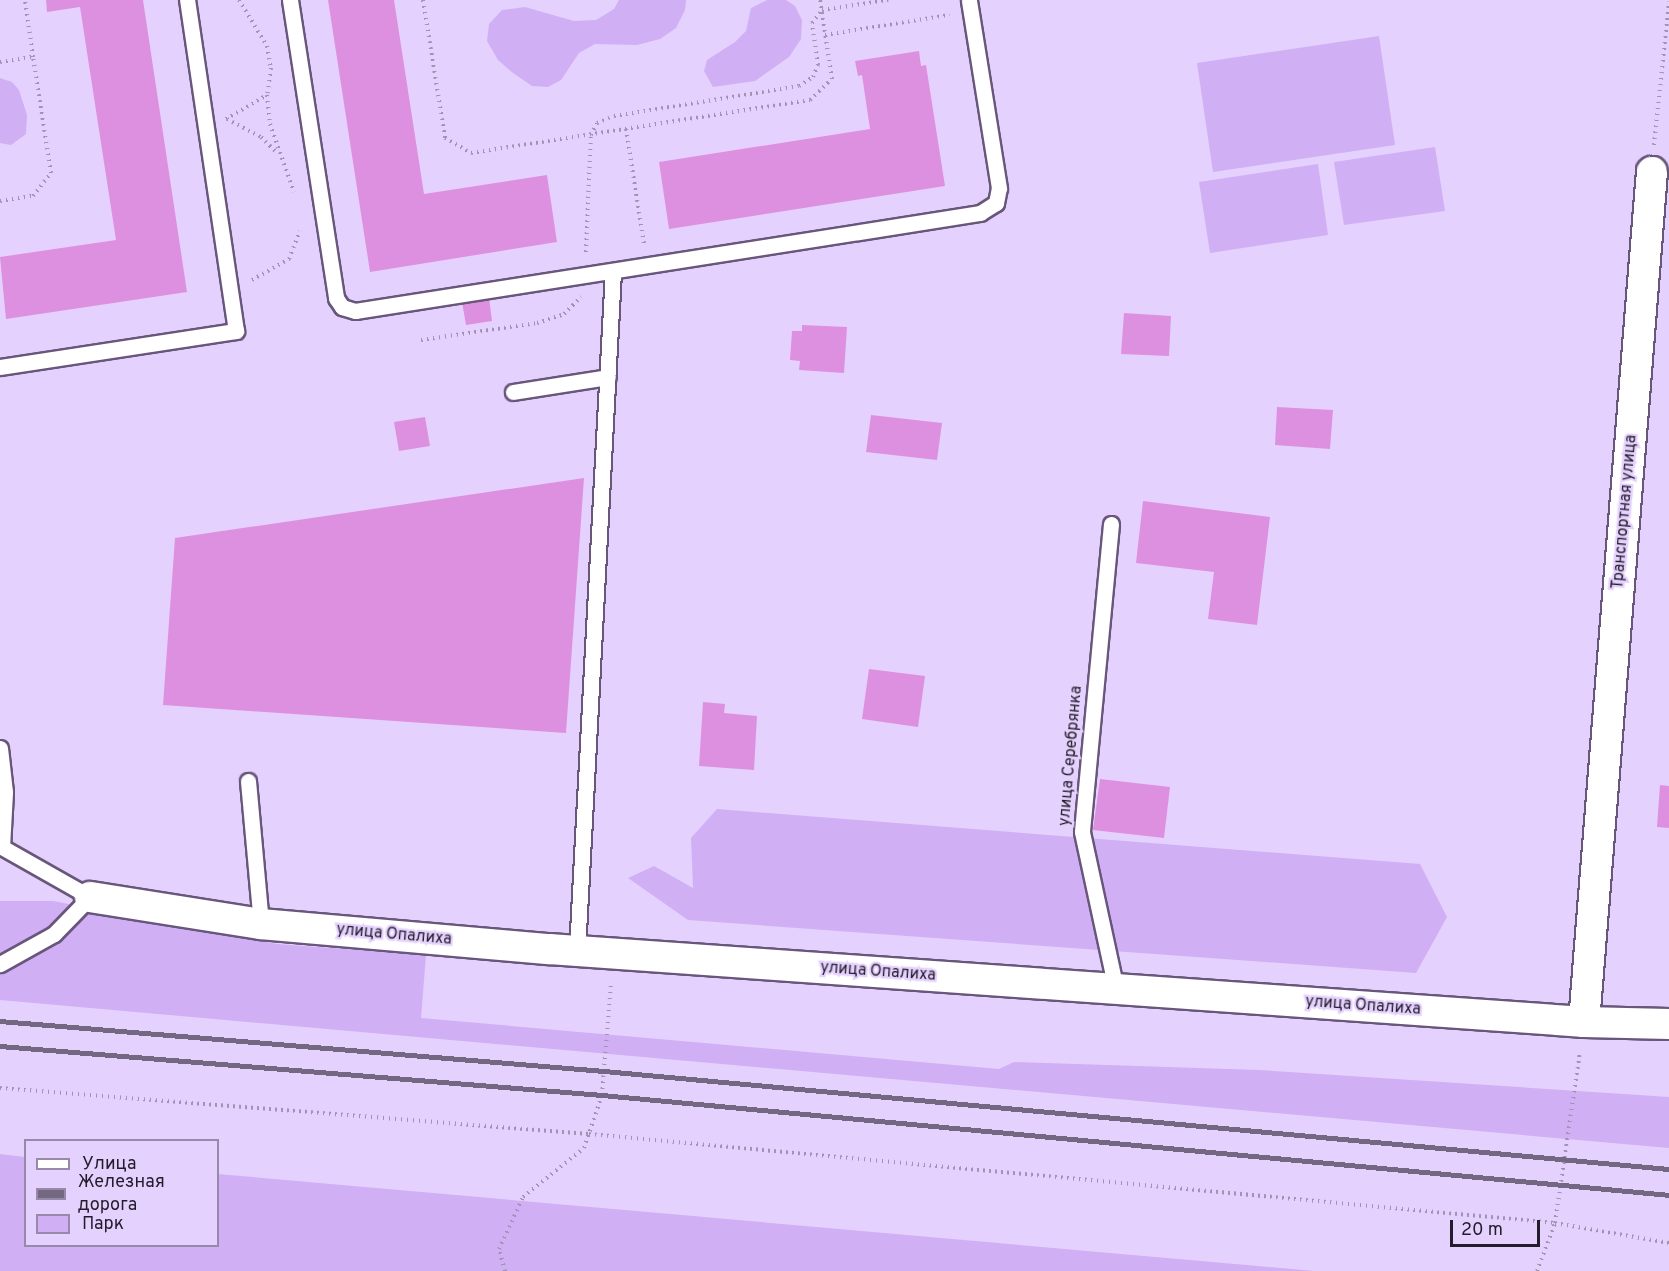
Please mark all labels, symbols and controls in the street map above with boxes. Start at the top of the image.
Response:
street label: Транспортная улица [1609,434,1641,590]
street label: улица Серебрянка [1055,685,1087,827]
street label: улица Опалиха [336,920,452,950]
street label: улица Опалиха [820,958,936,986]
street label: улица Опалиха [1305,992,1421,1020]
legend [24,1139,219,1247]
text: Улица [82,1153,136,1176]
text: Железная дорога [78,1171,165,1217]
scale bar [1453,1208,1543,1246]
text: Парк [82,1213,124,1236]
text: 20 m [1461,1219,1503,1242]

